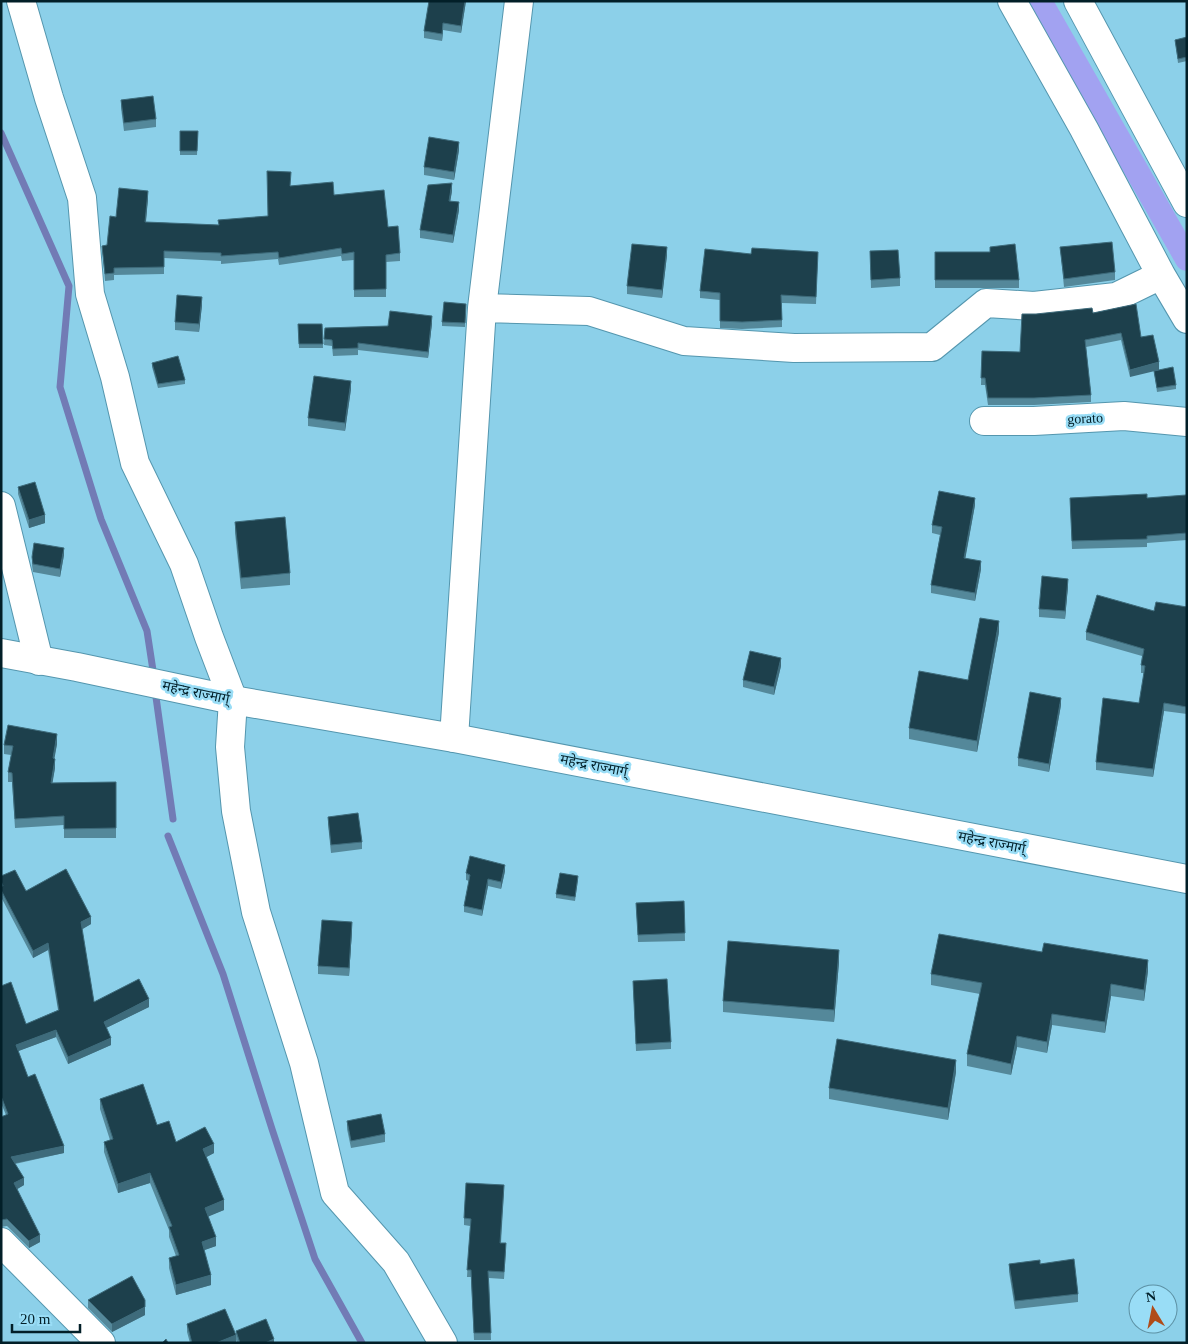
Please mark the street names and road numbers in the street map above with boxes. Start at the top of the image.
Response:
street label: gorato [1067,410,1103,427]
street label: महेन्द्र राज्मार्ग् [161,676,233,709]
street label: महेन्द्र राज्मार्ग् [559,750,631,782]
street label: महेन्द्र राज्मार्ग् [957,827,1029,859]

